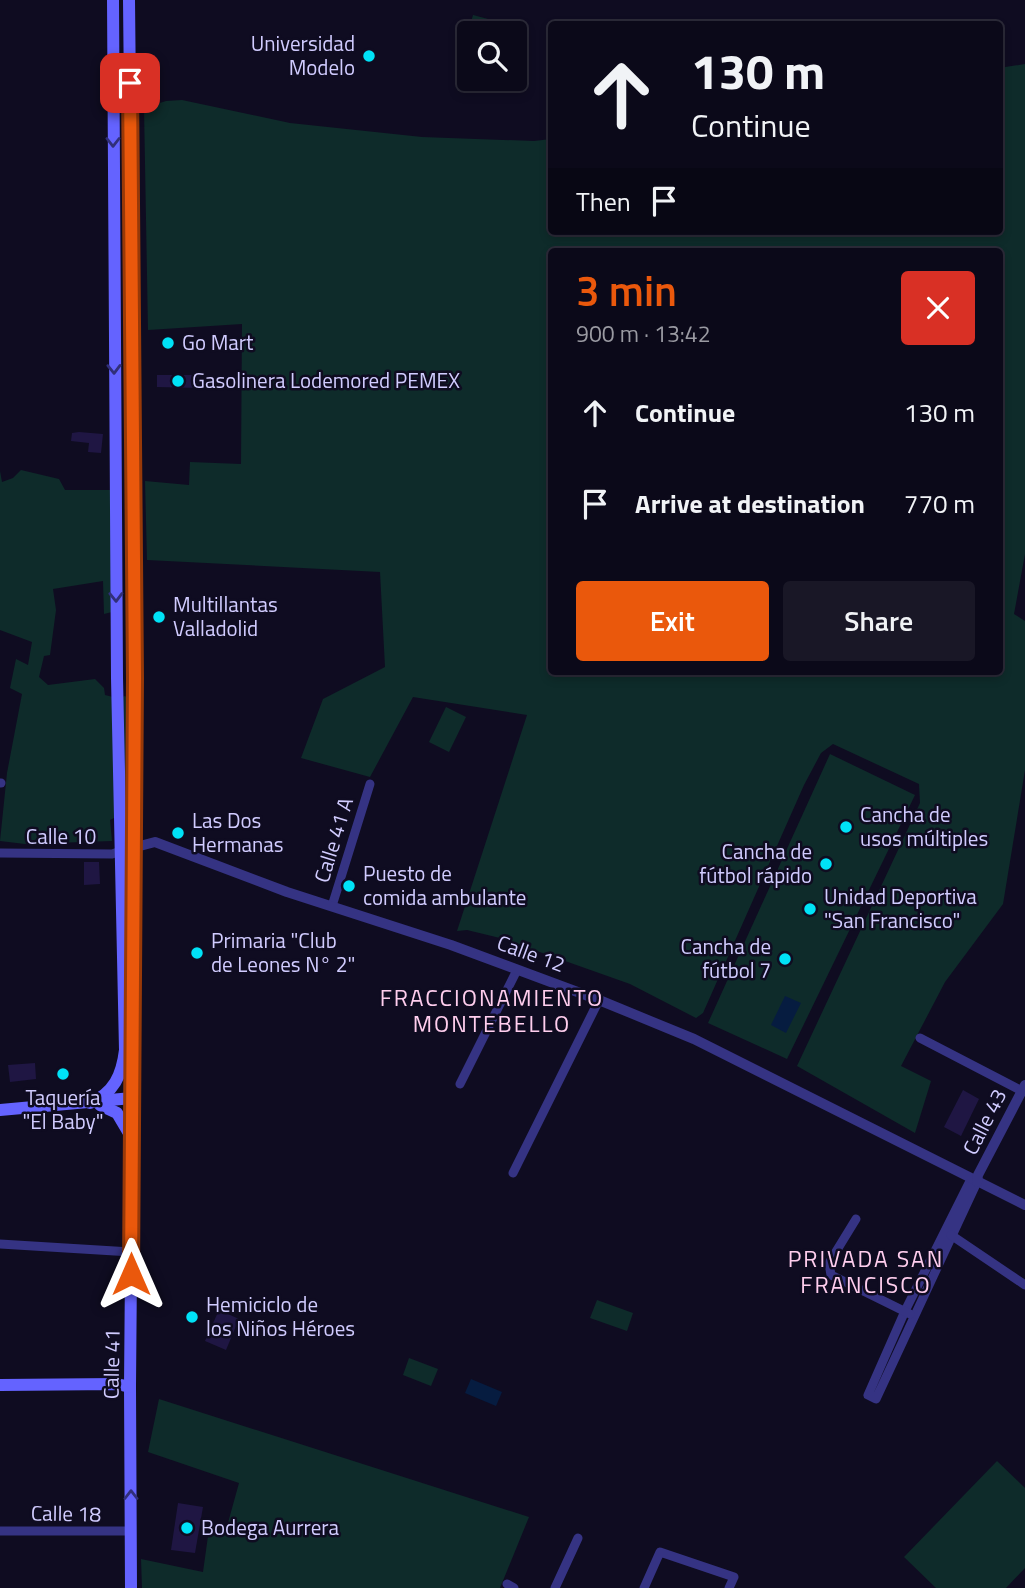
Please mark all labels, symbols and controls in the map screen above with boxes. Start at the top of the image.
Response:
map controls [457,21,527,91]
button: search [457,21,527,91]
place label: Universidad Modelo [251,27,355,83]
text: 130 m [691,33,825,108]
marker: Universidad Modelo [361,48,377,64]
icon: ahead [576,49,667,140]
pin [100,53,160,113]
icon: arrive [111,64,149,102]
text: Continue [691,101,811,149]
one-way arrow [105,137,121,147]
text: Then [576,182,631,221]
icon: arrive [645,182,683,220]
text: 3 min [576,258,677,322]
button: close [901,271,975,345]
text: 900 m · 13:42 [576,316,711,351]
place label: Go Mart [182,326,254,358]
marker: Go Mart [160,335,176,351]
one-way arrow [106,364,122,375]
place label: Gasolinera Lodemored PEMEX [192,364,460,396]
marker: Gasolinera Lodemored PEMEX [170,373,186,389]
text: Continue [635,393,735,432]
text: 130 m [904,393,975,432]
icon: ahead [576,394,614,432]
text: Arrive at destination [635,484,865,523]
text: 770 m [904,484,975,523]
icon: arrive [576,485,614,523]
button: Exit [576,581,769,661]
button: Share [783,581,975,661]
place label: Multillantas Valladolid [173,588,278,644]
one-way arrow [109,591,124,602]
marker: Multillantas Valladolid [151,609,167,625]
street label: Calle 41 A [305,793,361,886]
place label: Cancha de usos múltiples [860,798,988,854]
place label: Las Dos Hermanas [192,804,284,860]
marker: Cancha de usos múltiples [838,819,854,835]
street label: Calle 10 [26,820,96,852]
marker: Las Dos Hermanas [170,825,186,841]
place label: Cancha de fútbol rápido [699,835,812,891]
marker: Cancha de fútbol rápido [818,856,834,872]
place label: Puesto de comida ambulante [363,857,526,913]
marker: Puesto de comida ambulante [341,878,357,894]
place label: Unidad Deportiva "San Francisco" [824,880,977,936]
marker: Unidad Deportiva "San Francisco" [802,901,818,917]
place label: Primaria "Club de Leones N° 2" [211,924,355,980]
street label: Calle 12 [493,926,570,980]
place label: Cancha de fútbol 7 [680,930,771,986]
marker: Primaria "Club de Leones N° 2" [189,945,205,961]
marker: Cancha de fútbol 7 [777,951,793,967]
district label: FRACCIONAMIENTO MONTEBELLO [380,980,604,1041]
marker: Taquería "El Baby" [55,1066,71,1082]
place label: Taquería "El Baby" [22,1081,104,1137]
street label: Calle 43 [954,1083,1014,1160]
position arrow [94,1237,168,1311]
district label: PRIVADA SAN FRANCISCO [788,1241,944,1302]
place label: Hemiciclo de los Niños Héroes [206,1288,355,1344]
marker: Hemiciclo de los Niños Héroes [184,1309,200,1325]
street label: Calle 41 [94,1329,128,1399]
one-way arrow [123,1490,139,1500]
street label: Calle 18 [31,1496,102,1530]
place label: Bodega Aurrera [201,1511,340,1543]
marker: Bodega Aurrera [179,1520,195,1536]

